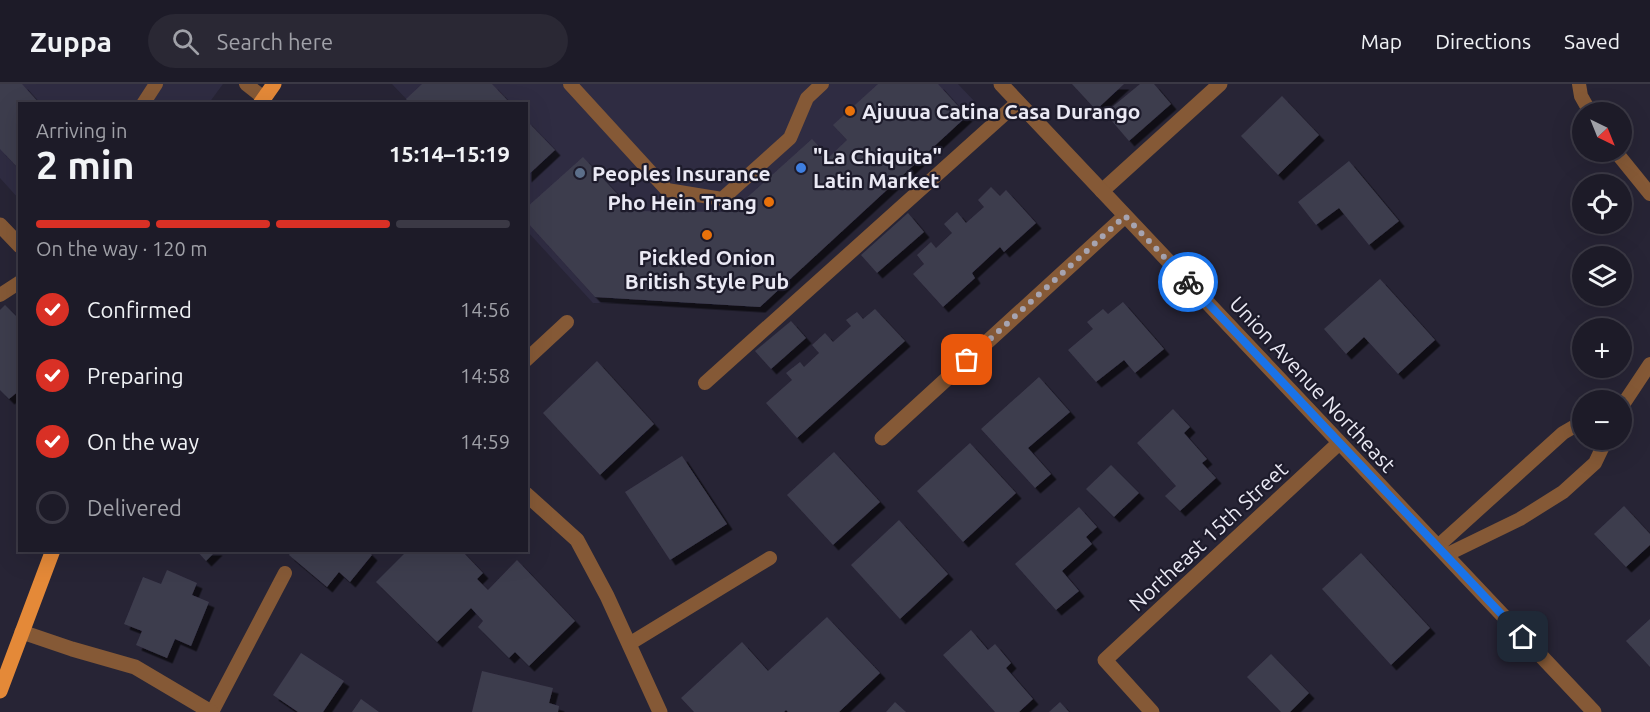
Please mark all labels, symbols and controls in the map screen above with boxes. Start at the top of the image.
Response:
search box [148,14,568,68]
icon: search [169,25,202,58]
text: Zuppa [30,26,112,57]
text: Search here [217,29,333,54]
text: Map [1361,29,1402,53]
text: Directions [1435,29,1531,53]
text: Saved [1564,29,1620,53]
place label: Ajuuua Catina Casa Durango [862,99,1140,123]
north arrow [1572,102,1632,162]
map controls [1572,102,1632,450]
marker: Ajuuua Catina Casa Durango [843,104,857,118]
text: Arriving in [36,119,127,142]
text: 15:14–15:19 [389,141,510,166]
text: 2 min [36,143,135,186]
place label: "La Chiquita" Latin Market [813,144,942,192]
place label: Peoples Insurance [592,161,771,185]
marker: "La Chiquita" Latin Market [794,161,808,175]
marker: Peoples Insurance [573,166,587,180]
button: locate [1572,174,1632,234]
place label: Pho Hein Trang [608,190,757,214]
marker: Pho Hein Trang [762,195,776,209]
marker: Pickled Onion British Style Pub [700,228,714,242]
text: On the way · 120 m [36,237,208,260]
place label: Pickled Onion British Style Pub [625,245,789,293]
button: layers [1572,246,1632,306]
courier [1158,252,1218,312]
icon: bike [1172,266,1205,299]
street label: Union Avenue Northeast [1225,291,1401,477]
icon: check [36,293,69,326]
text: Confirmed [87,297,192,322]
text: 14:56 [460,298,510,321]
button: + [1572,318,1632,378]
pin [941,334,992,385]
icon: bag [950,343,983,376]
icon: check [36,359,69,392]
text: Preparing [87,363,184,388]
text: 14:58 [460,364,510,387]
button: − [1572,390,1632,450]
icon: check [36,425,69,458]
text: On the way [87,429,199,454]
text: 14:59 [460,430,510,453]
street label: Northeast 15th Street [1124,456,1292,616]
text: Delivered [87,495,182,520]
pin [1497,611,1548,662]
icon: home [1506,620,1539,653]

